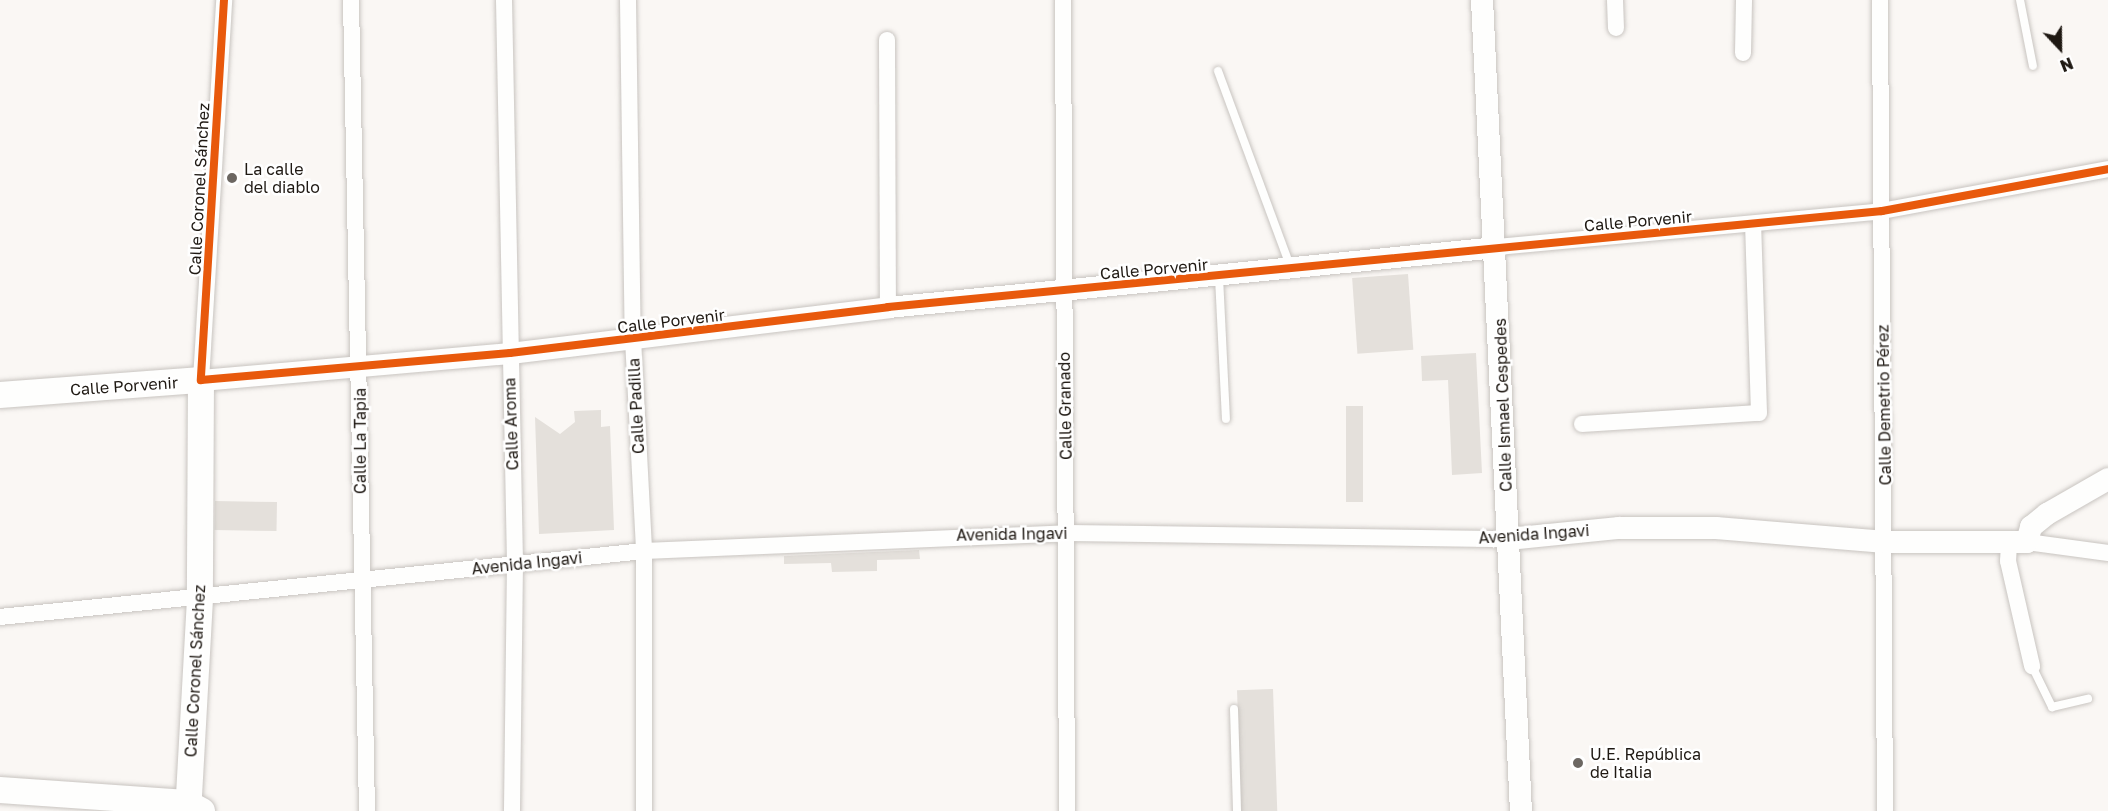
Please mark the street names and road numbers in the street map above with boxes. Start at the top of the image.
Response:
street label: Calle Coronel Sánchez [185,102,213,276]
street label: Calle Porvenir [1583,207,1693,235]
street label: Calle Porvenir [1099,255,1209,283]
street label: Calle Porvenir [616,305,726,337]
street label: Calle Ismael Cespedes [1490,318,1516,492]
street label: Calle Demetrio Pérez [1873,324,1895,486]
street label: Calle Granado [1054,352,1076,460]
street label: Calle Padilla [624,358,648,454]
street label: Calle Porvenir [69,373,179,399]
street label: Calle Aroma [500,377,522,471]
street label: Calle La Tapia [350,388,370,494]
street label: Avenida Ingavi [1478,521,1590,547]
street label: Avenida Ingavi [956,523,1068,545]
street label: Avenida Ingavi [471,548,583,578]
street label: Calle Coronel Sánchez [181,584,209,758]

